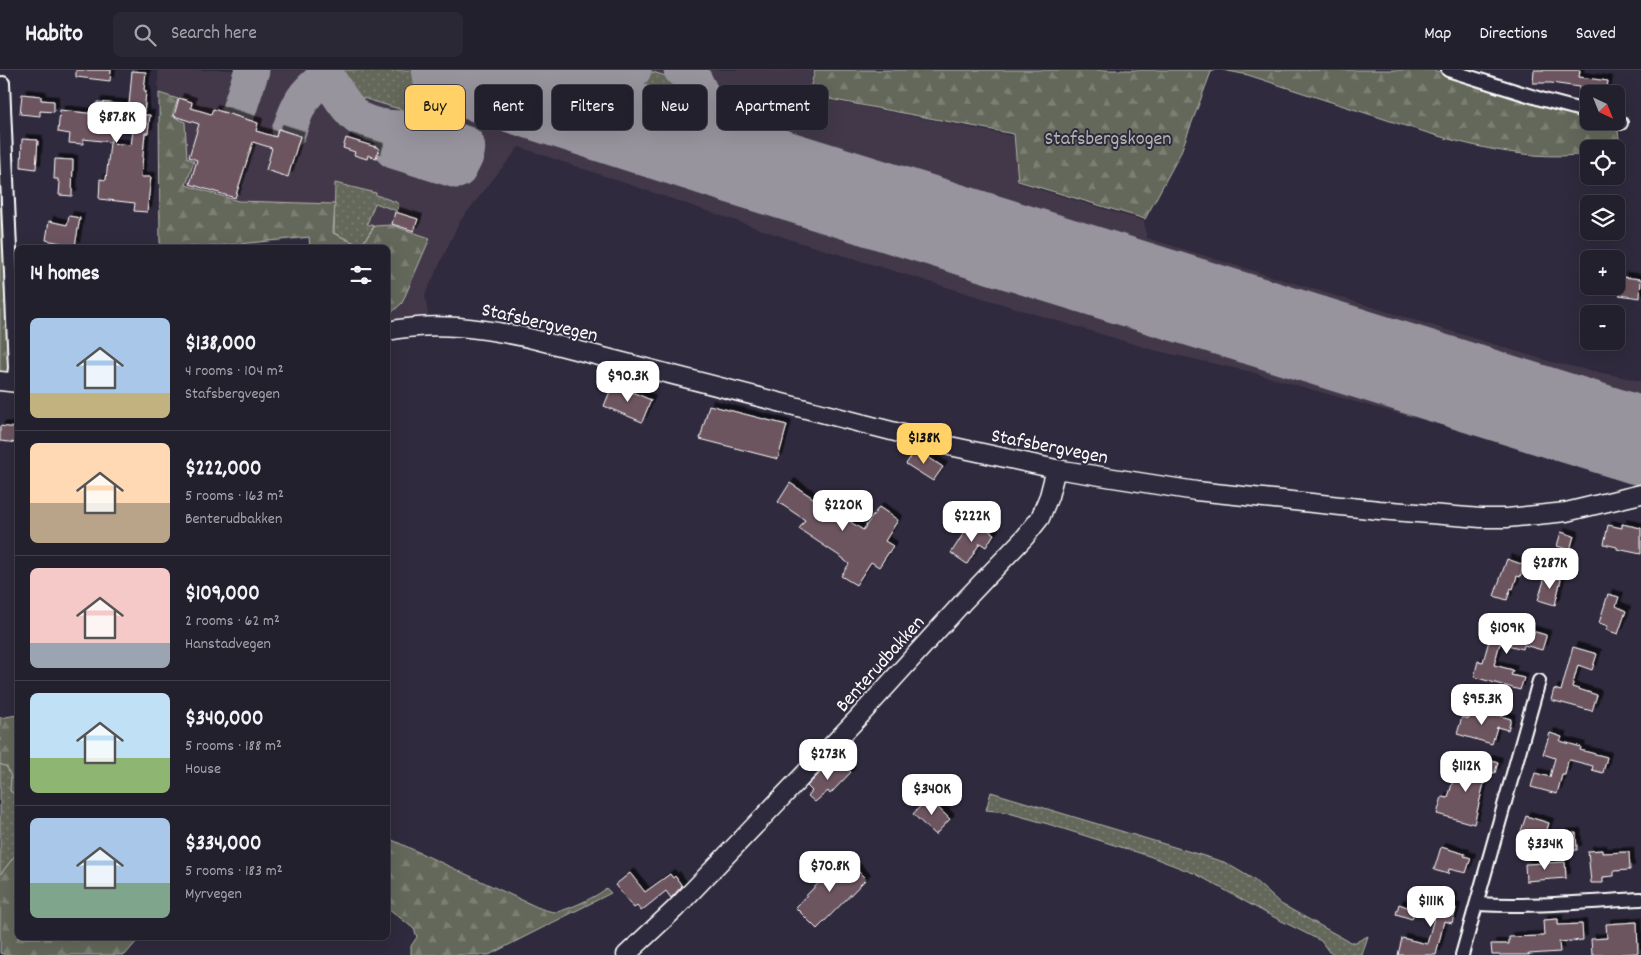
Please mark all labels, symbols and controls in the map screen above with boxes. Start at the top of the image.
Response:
search box [113,12,463,57]
text: Habito [25,18,83,52]
icon: search [131,21,159,49]
text: Search here [171,21,257,48]
text: Map [1424,22,1451,47]
text: Directions [1479,22,1548,47]
text: Saved [1576,22,1616,47]
chip: Buy [405,85,465,130]
chip: Rent [475,85,542,130]
chip: Filters [552,85,633,130]
chip: New [643,85,707,130]
chip: Apartment [717,85,828,130]
north arrow [1580,85,1625,130]
map controls [1580,85,1625,350]
pin: $87.8K [76,102,158,144]
text: $87.8K [98,106,136,129]
park label: Stafsbergskogen [1045,126,1172,154]
button: locate [1580,140,1625,185]
button: layers [1580,195,1625,240]
button: + [1580,250,1625,295]
text: 14 homes [30,260,100,290]
icon: filters [347,261,375,289]
street label: Stafsbergvegen [478,297,600,351]
button: − [1580,305,1625,350]
text: $138,000 [185,330,256,360]
icon: home [70,338,130,398]
text: 4 rooms · 104 m² [185,360,284,383]
pin: $90.3K [587,360,669,403]
text: $90.3K [607,365,649,388]
text: Stafsbergvegen [185,383,280,406]
pin: $138K [889,422,959,465]
street label: Stafsbergvegen [989,423,1110,473]
text: $138K [908,427,940,450]
text: $222,000 [185,455,262,485]
icon: home [70,463,130,523]
text: 5 rooms · 163 m² [185,485,284,508]
pin: $220K [808,490,878,532]
text: $220K [824,494,862,517]
pin: $222K [937,500,1007,543]
text: $222K [954,505,990,528]
text: Benterudbakken [185,508,282,531]
pin: $287K [1515,548,1585,590]
text: $287K [1532,552,1568,575]
text: $109,000 [185,580,260,610]
icon: home [70,588,130,648]
text: 2 rooms · 62 m² [185,610,280,633]
street label: Benterudbakken [830,610,932,720]
pin: $109K [1472,612,1542,655]
text: $109K [1489,617,1525,640]
text: Hanstadvegen [185,633,271,656]
pin: $95.3K [1441,684,1523,726]
text: $95.3K [1462,688,1502,711]
text: $340,000 [185,705,263,735]
icon: home [70,713,130,773]
text: 5 rooms · 188 m² [185,735,282,758]
pin: $273K [793,738,863,781]
text: $273K [810,743,846,766]
pin: $112K [1431,750,1501,793]
text: $112K [1451,755,1481,778]
text: House [185,758,221,781]
pin: $340K [897,774,967,816]
text: $340K [913,778,951,801]
pin: $334K [1510,828,1580,871]
text: $334,000 [185,830,261,860]
text: $334K [1527,833,1563,856]
icon: home [70,838,130,898]
pin: $70.8K [789,850,871,893]
text: $70.8K [810,855,850,878]
text: 5 rooms · 183 m² [185,860,282,883]
text: Myrvegen [185,883,242,906]
pin: $111K [1396,886,1466,928]
text: $111K [1418,890,1444,913]

